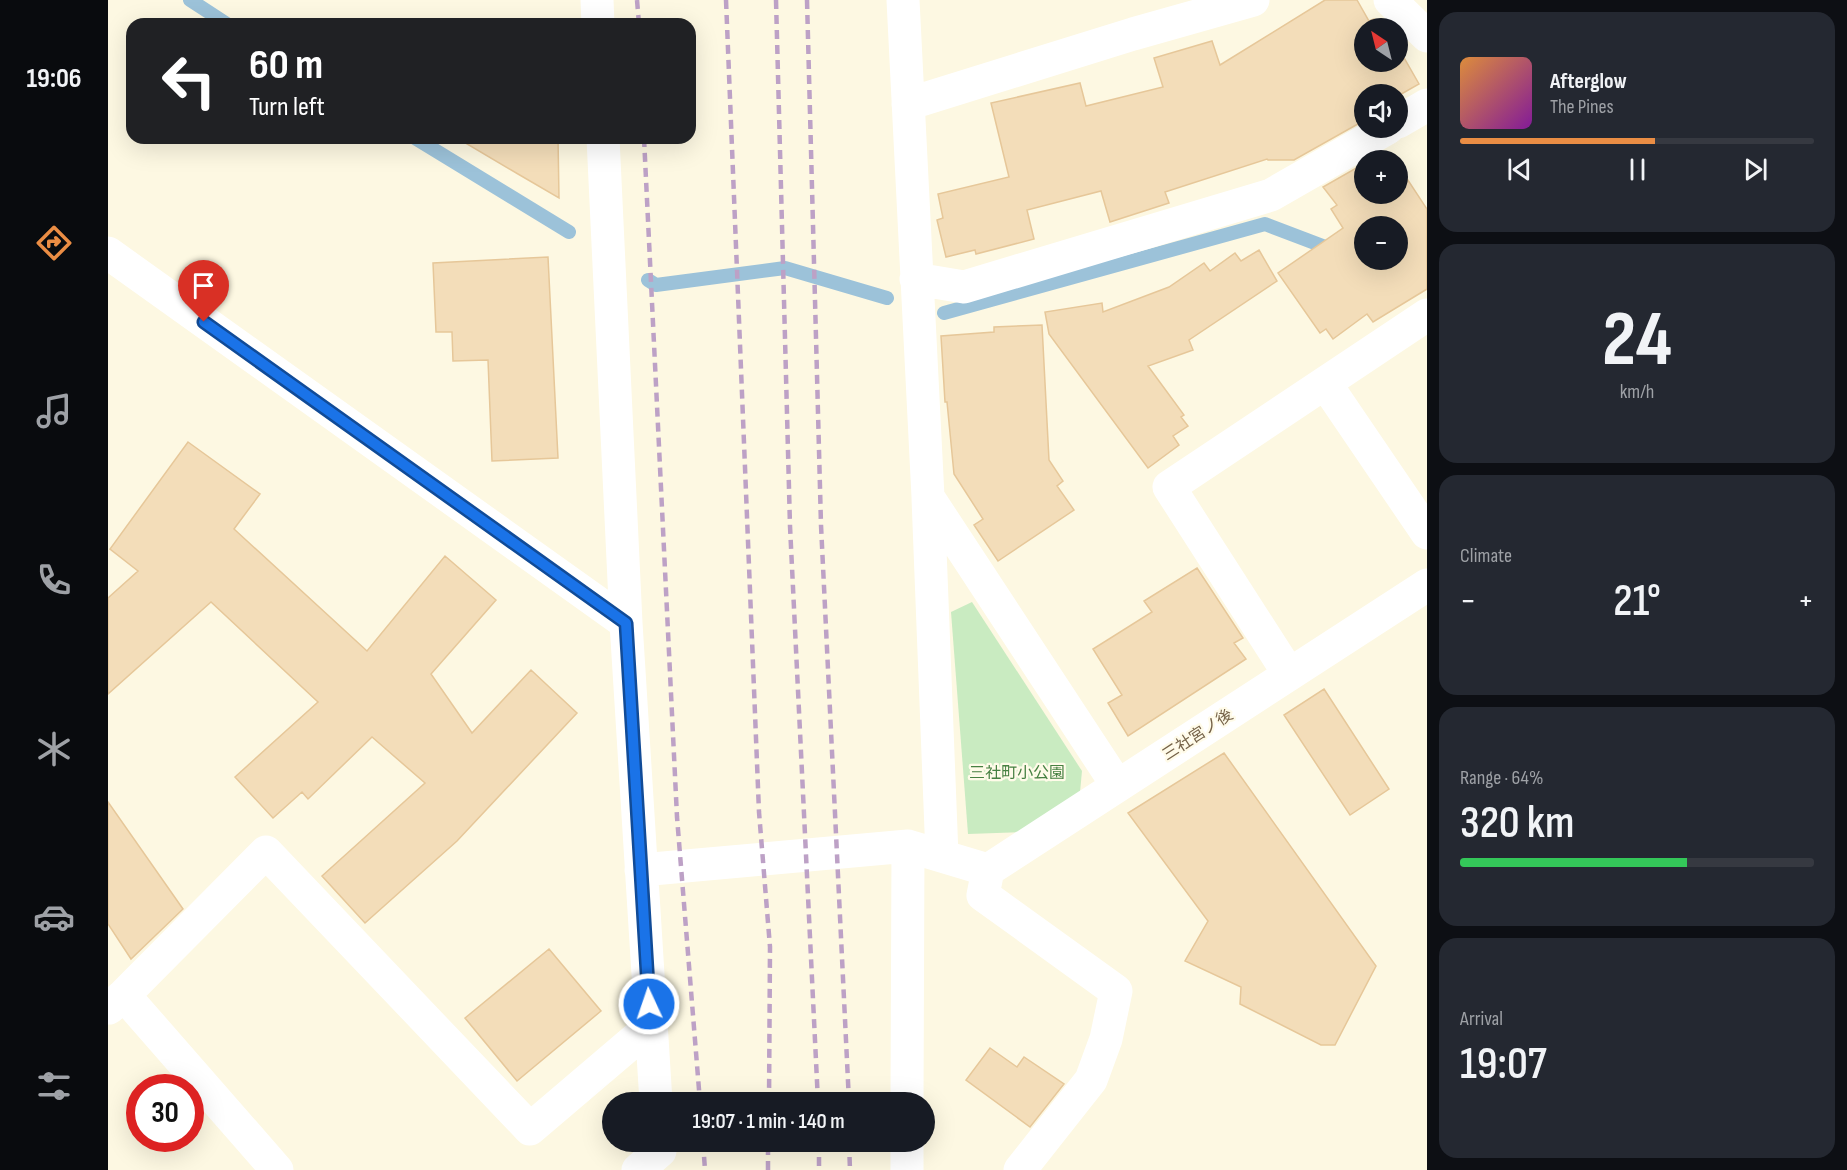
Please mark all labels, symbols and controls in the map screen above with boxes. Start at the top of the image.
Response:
north arrow [1354,18,1408,72]
map controls [1354,18,1408,270]
text: 60 m [249,40,323,91]
icon: left [150,42,228,120]
text: 19:06 [27,63,82,95]
text: Afterglow [1550,68,1627,95]
button: sound [1354,84,1408,138]
text: Turn left [249,91,325,123]
text: The Pines [1550,95,1614,119]
button: + [1354,150,1408,204]
icon: previous [1503,153,1536,186]
icon: pause [1621,153,1654,186]
icon: next [1739,153,1772,186]
button: − [1354,216,1408,270]
icon: directions [33,222,75,264]
pin [178,260,229,322]
icon: arrive [187,269,220,302]
text: 24 [1602,294,1672,387]
text: km/h [1620,380,1654,404]
icon: music [33,390,75,432]
text: Climate [1460,544,1512,568]
icon: phone [33,559,75,601]
text: 21° [1613,574,1661,629]
text: − [1460,581,1476,621]
text: + [1798,581,1814,621]
street label: 三社宮ノ後 [1159,706,1237,765]
icon: climate [33,728,75,770]
park label: 三社町小公園 [969,764,1065,783]
text: Range · 64% [1460,766,1543,790]
text: 320 km [1460,796,1574,851]
icon: car [33,896,75,938]
position arrow [617,972,681,1036]
text: Arrival [1460,1007,1503,1031]
text: 19:07 [1460,1037,1547,1092]
icon: filters [33,1065,75,1107]
speed limit sign: 30 [126,1074,204,1152]
text: 19:07 · 1 min · 140 m [692,1108,845,1135]

